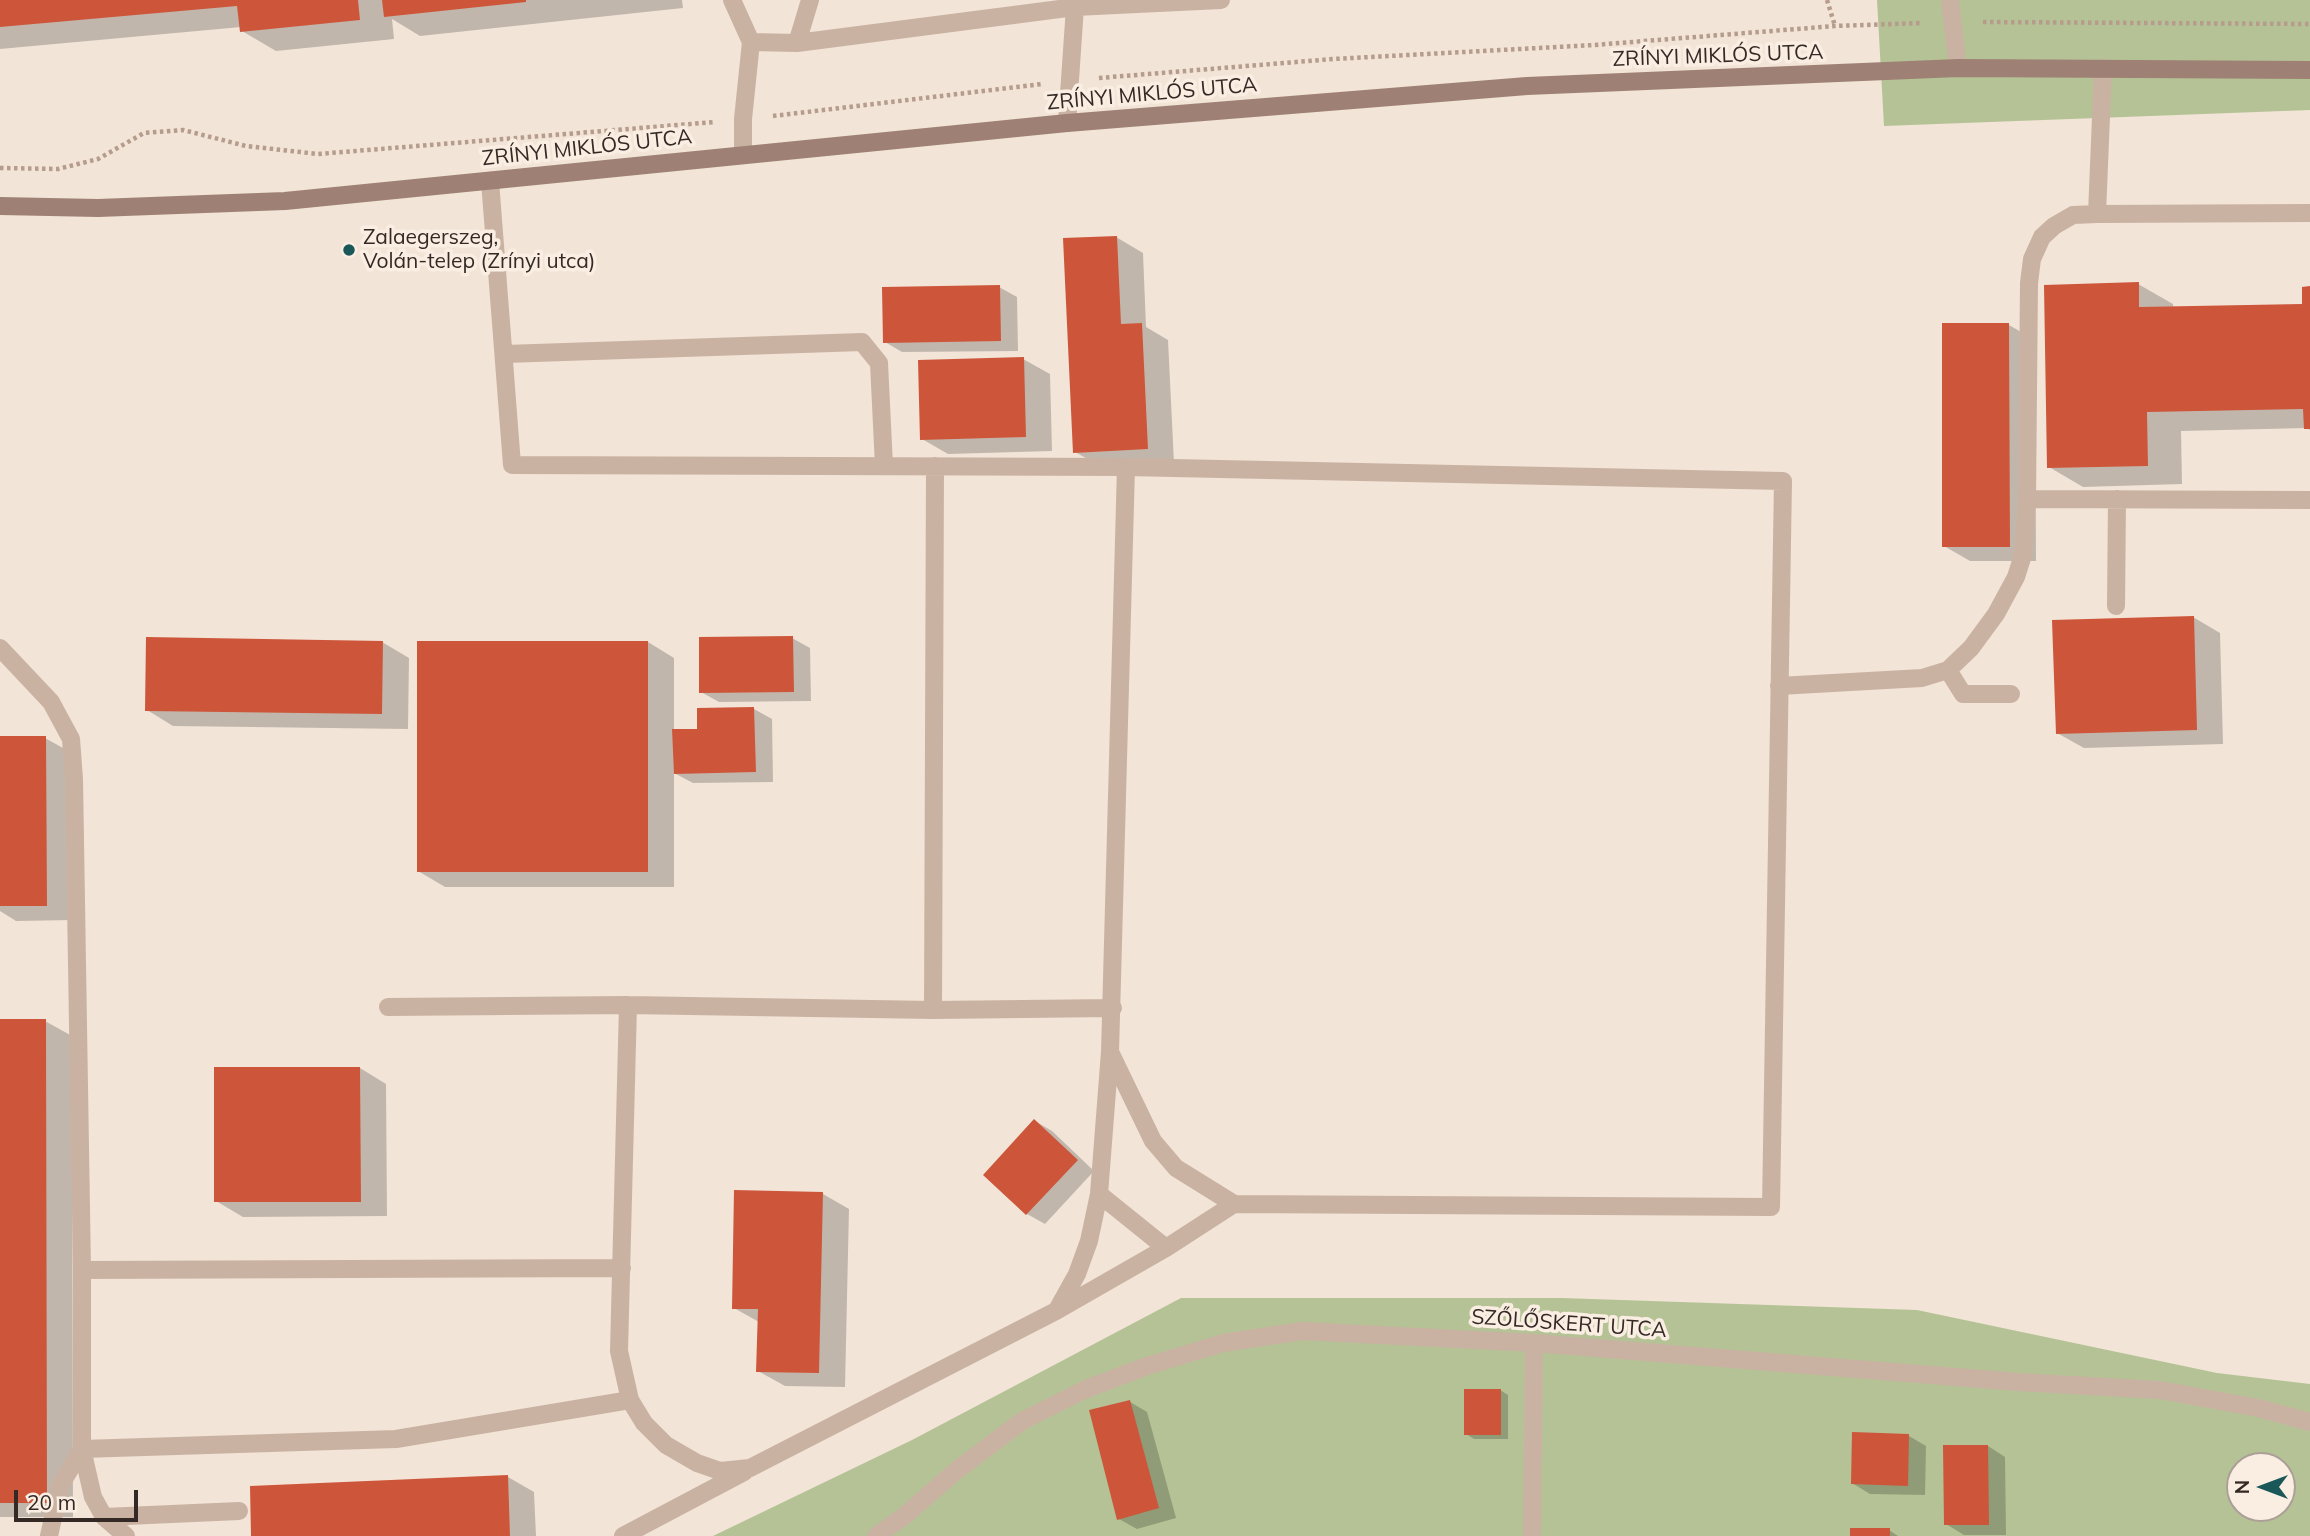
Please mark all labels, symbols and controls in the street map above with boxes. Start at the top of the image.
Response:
street label: ZRÍNYI MIKLÓS UTCA [1612,40,1824,72]
street label: ZRÍNYI MIKLÓS UTCA [1046,72,1258,116]
street label: ZRÍNYI MIKLÓS UTCA [481,124,693,172]
place label: Zalaegerszeg, Volán-telep (Zrínyi utca) [363,225,595,275]
marker: Zalaegerszeg, Volán-telep (Zrínyi utca) [341,242,357,258]
street label: SZŐLŐSKERT UTCA [1470,1305,1668,1343]
north arrow [2226,1452,2296,1522]
scale bar [18,1476,142,1520]
text: N [2230,1480,2254,1494]
text: 20 m [27,1489,76,1515]

